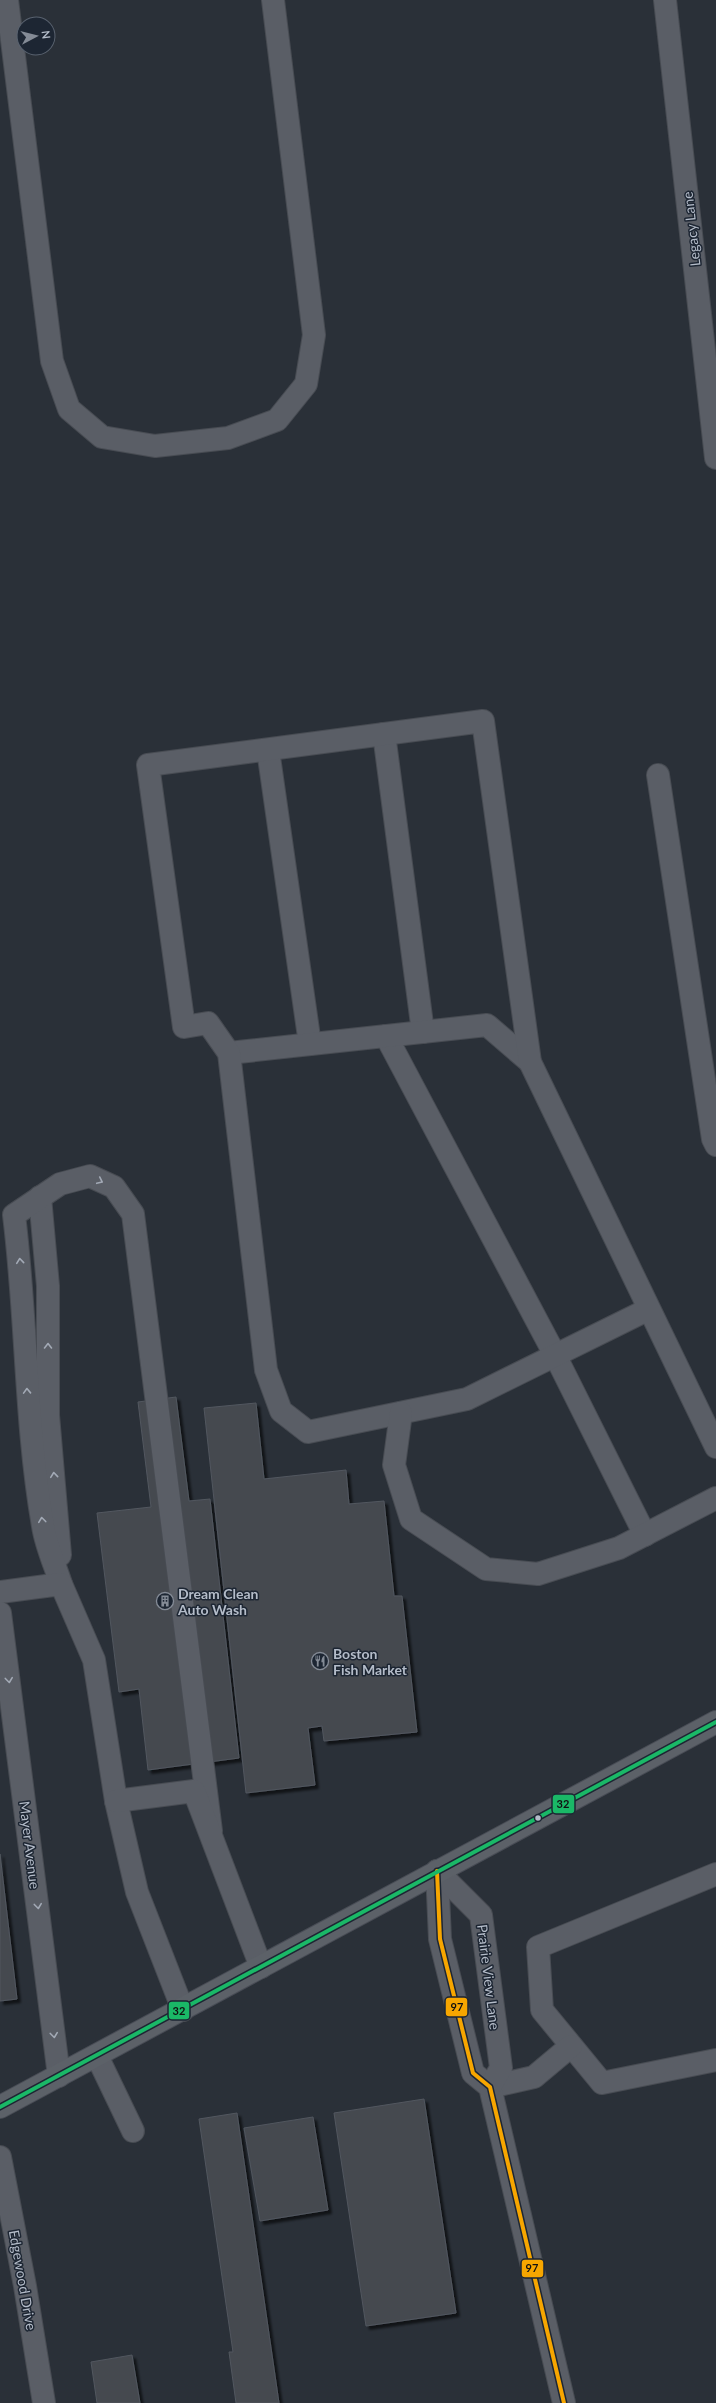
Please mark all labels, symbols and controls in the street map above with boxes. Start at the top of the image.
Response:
north arrow [16,16,56,56]
text: N [39,30,53,40]
street label: Legacy Lane [679,191,703,267]
one-way arrow [96,1176,104,1184]
one-way arrow [16,1258,25,1264]
one-way arrow [44,1343,52,1349]
one-way arrow [23,1388,32,1394]
one-way arrow [50,1472,59,1479]
one-way arrow [38,1517,47,1523]
place label: Dream Clean Auto Wash [177,1585,259,1618]
building icon: Dream Clean Auto Wash [155,1591,175,1611]
place label: Boston Fish Market [333,1645,408,1678]
restaurant icon: Boston Fish Market [310,1651,330,1671]
one-way arrow [4,1677,13,1683]
line badge: 32 [552,1794,575,1814]
text: 32 [557,1797,569,1810]
street label: Mayer Avenue [16,1800,44,1890]
unlabelled marker [533,1813,543,1823]
one-way arrow [33,1903,42,1909]
street label: Prairie View Lane [474,1923,504,2031]
line badge: 97 [445,1997,468,2017]
text: 97 [451,2000,463,2013]
line badge: 32 [168,2001,190,2020]
text: 32 [173,2004,185,2017]
one-way arrow [49,2032,58,2038]
street label: Edgewood Drive [6,2228,40,2332]
line badge: 97 [521,2259,544,2278]
text: 97 [526,2261,538,2274]

